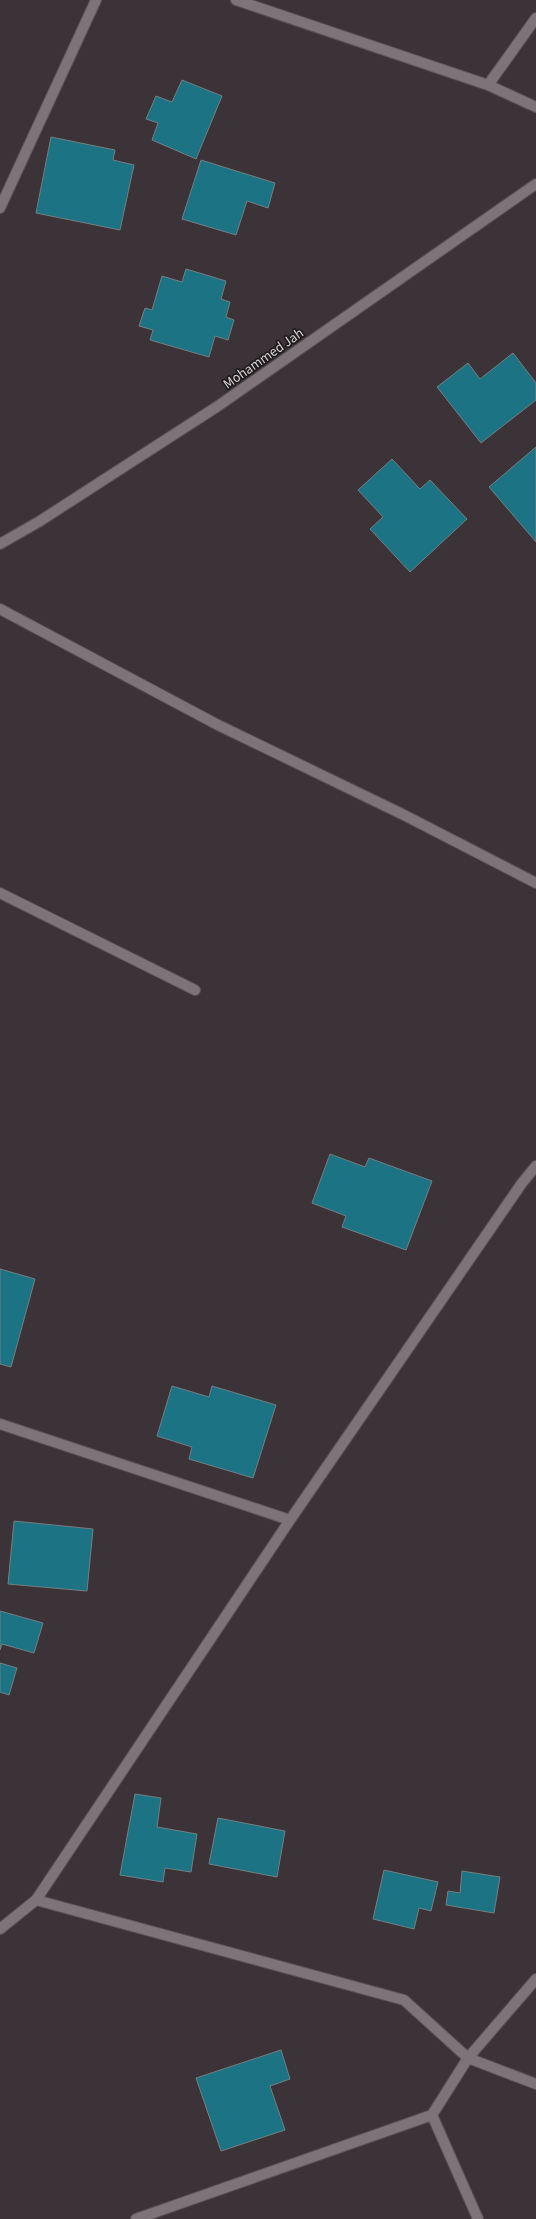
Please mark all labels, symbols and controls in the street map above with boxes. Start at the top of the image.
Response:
street label: Mohammed Jah [219,324,308,394]

